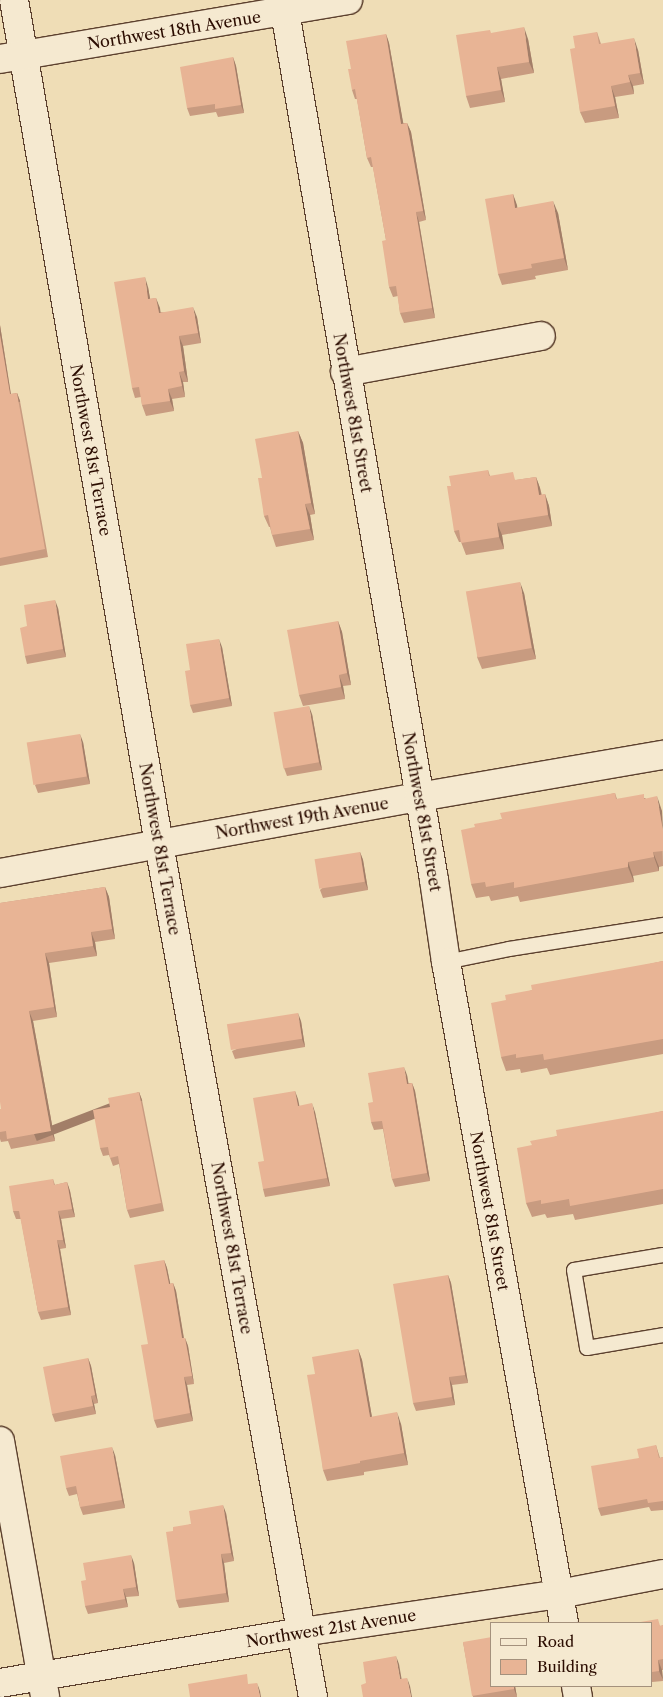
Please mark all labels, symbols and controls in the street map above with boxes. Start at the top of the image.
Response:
street label: Northwest 18th Avenue [85,7,263,53]
street label: Northwest 81st Street [330,332,376,494]
street label: Northwest 81st Terrace [66,362,116,538]
street label: Northwest 81st Street [399,731,445,893]
street label: Northwest 81st Terrace [135,761,185,937]
street label: Northwest 19th Avenue [214,793,390,843]
street label: Northwest 81st Street [467,1130,513,1292]
street label: Northwest 81st Terrace [207,1160,257,1336]
street label: Northwest 21st Avenue [244,1605,418,1651]
legend [490,1622,653,1687]
text: Road [537,1632,574,1651]
text: Building [537,1657,597,1676]

